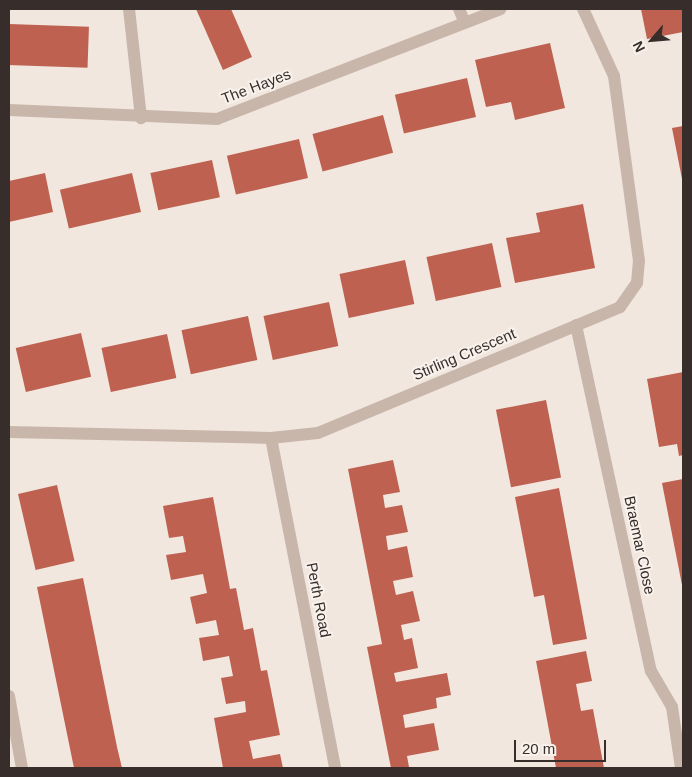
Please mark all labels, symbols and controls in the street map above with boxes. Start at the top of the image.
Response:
north arrow [627,15,677,65]
text: N [629,39,648,55]
street label: The Hayes [219,65,293,107]
street label: Stirling Crescent [410,324,518,384]
street label: Braemar Close [621,494,659,596]
street label: Perth Road [303,561,335,639]
scale bar [517,730,610,762]
text: 20 m [522,740,555,757]

